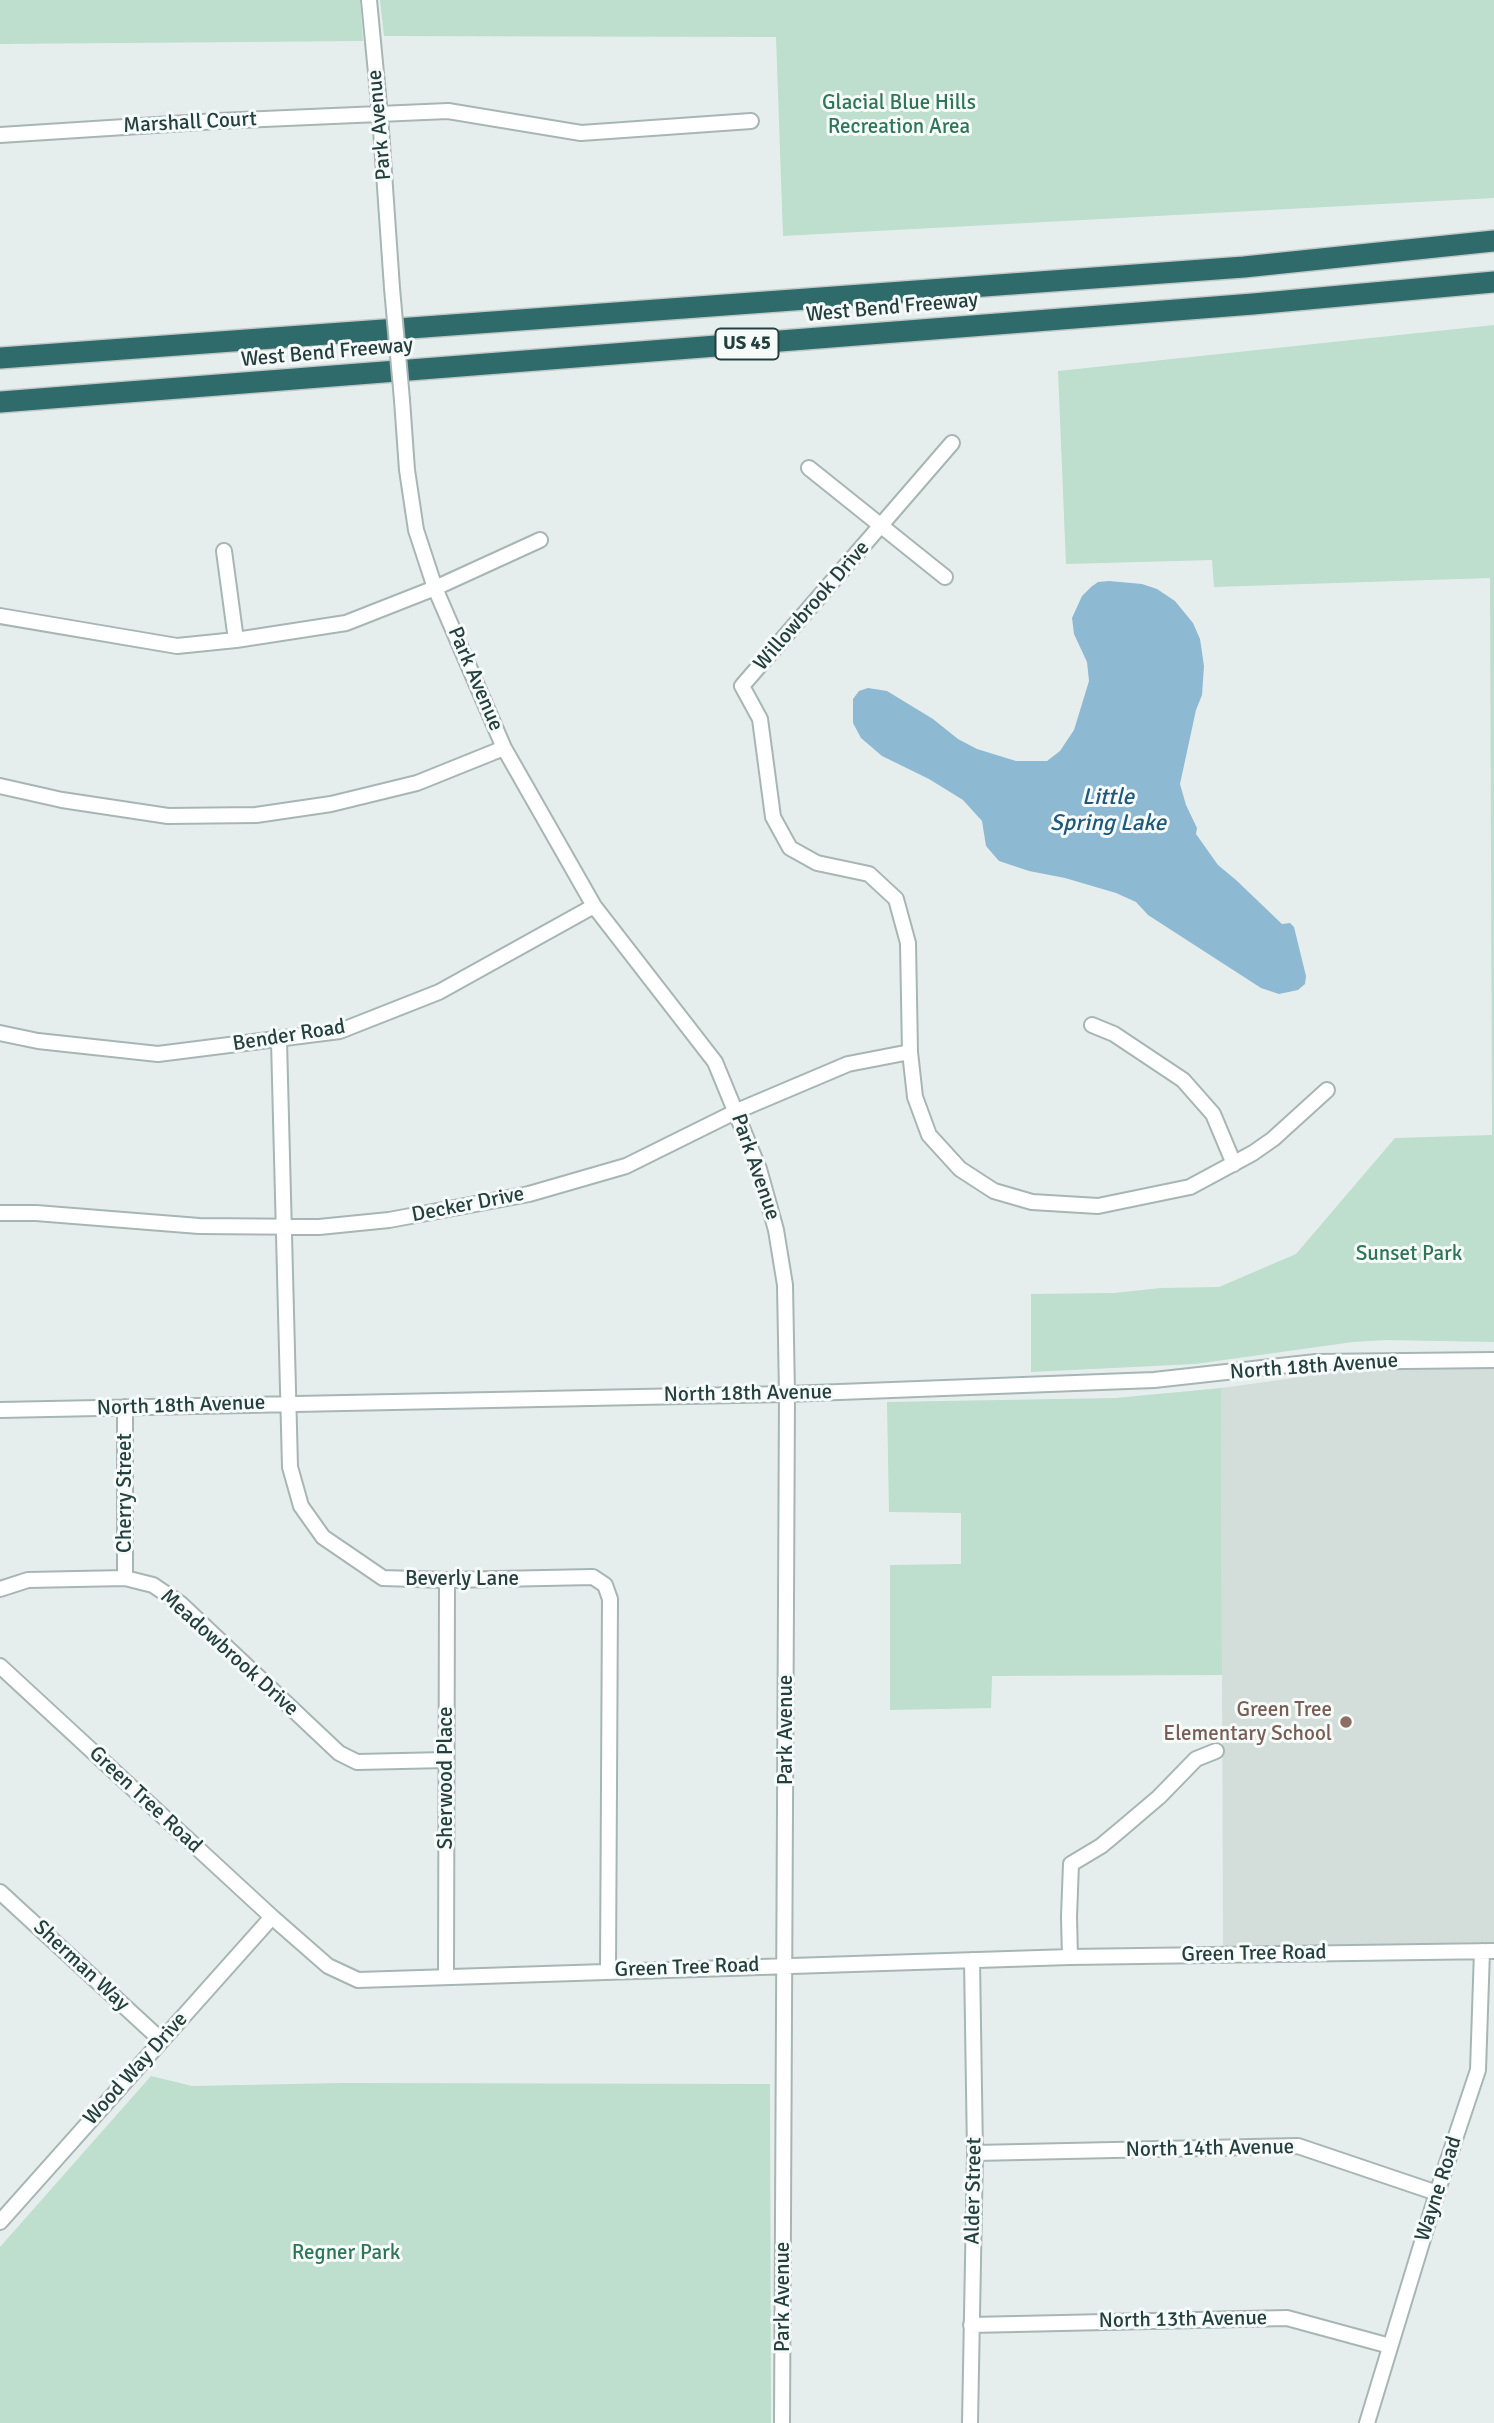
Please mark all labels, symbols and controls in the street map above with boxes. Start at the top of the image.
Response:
street label: Park Avenue [363,69,397,181]
park label: Glacial Blue Hills Recreation Area [822,90,976,140]
street label: Marshall Court [123,107,257,139]
street label: West Bend Freeway [805,288,979,328]
road number: US 45 [716,328,778,360]
street label: West Bend Freeway [240,333,414,373]
street label: Willowbrook Drive [749,536,875,676]
street label: Park Avenue [442,623,508,735]
water label: Little Spring Lake [1050,784,1166,838]
street label: Bender Road [231,1015,347,1057]
street label: Park Avenue [725,1111,785,1223]
street label: Decker Drive [410,1182,526,1228]
park label: Sunset Park [1356,1241,1462,1267]
street label: North 18th Avenue [1229,1349,1399,1385]
street label: North 18th Avenue [664,1380,832,1408]
street label: North 18th Avenue [96,1390,266,1422]
street label: Cherry Street [112,1433,138,1553]
street label: Beverly Lane [405,1566,519,1592]
street label: Meadowbrook Drive [155,1584,303,1722]
street label: Park Avenue [773,1675,799,1785]
place label: Green Tree Elementary School [1163,1697,1332,1747]
street label: Sherwood Place [433,1706,459,1850]
marker: Green Tree Elementary School [1338,1714,1354,1730]
street label: Green Tree Road [83,1741,207,1859]
street label: Sherman Way [28,1915,134,2017]
street label: Green Tree Road [1181,1940,1327,1968]
street label: Green Tree Road [614,1953,760,1983]
street label: Wood Way Drive [79,2007,193,2131]
street label: Wayne Road [1410,2133,1468,2245]
street label: North 14th Avenue [1126,2135,1294,2163]
street label: Alder Street [960,2137,988,2245]
park label: Regner Park [292,2240,400,2266]
street label: Park Avenue [770,2242,796,2352]
street label: North 13th Avenue [1099,2306,1267,2334]

